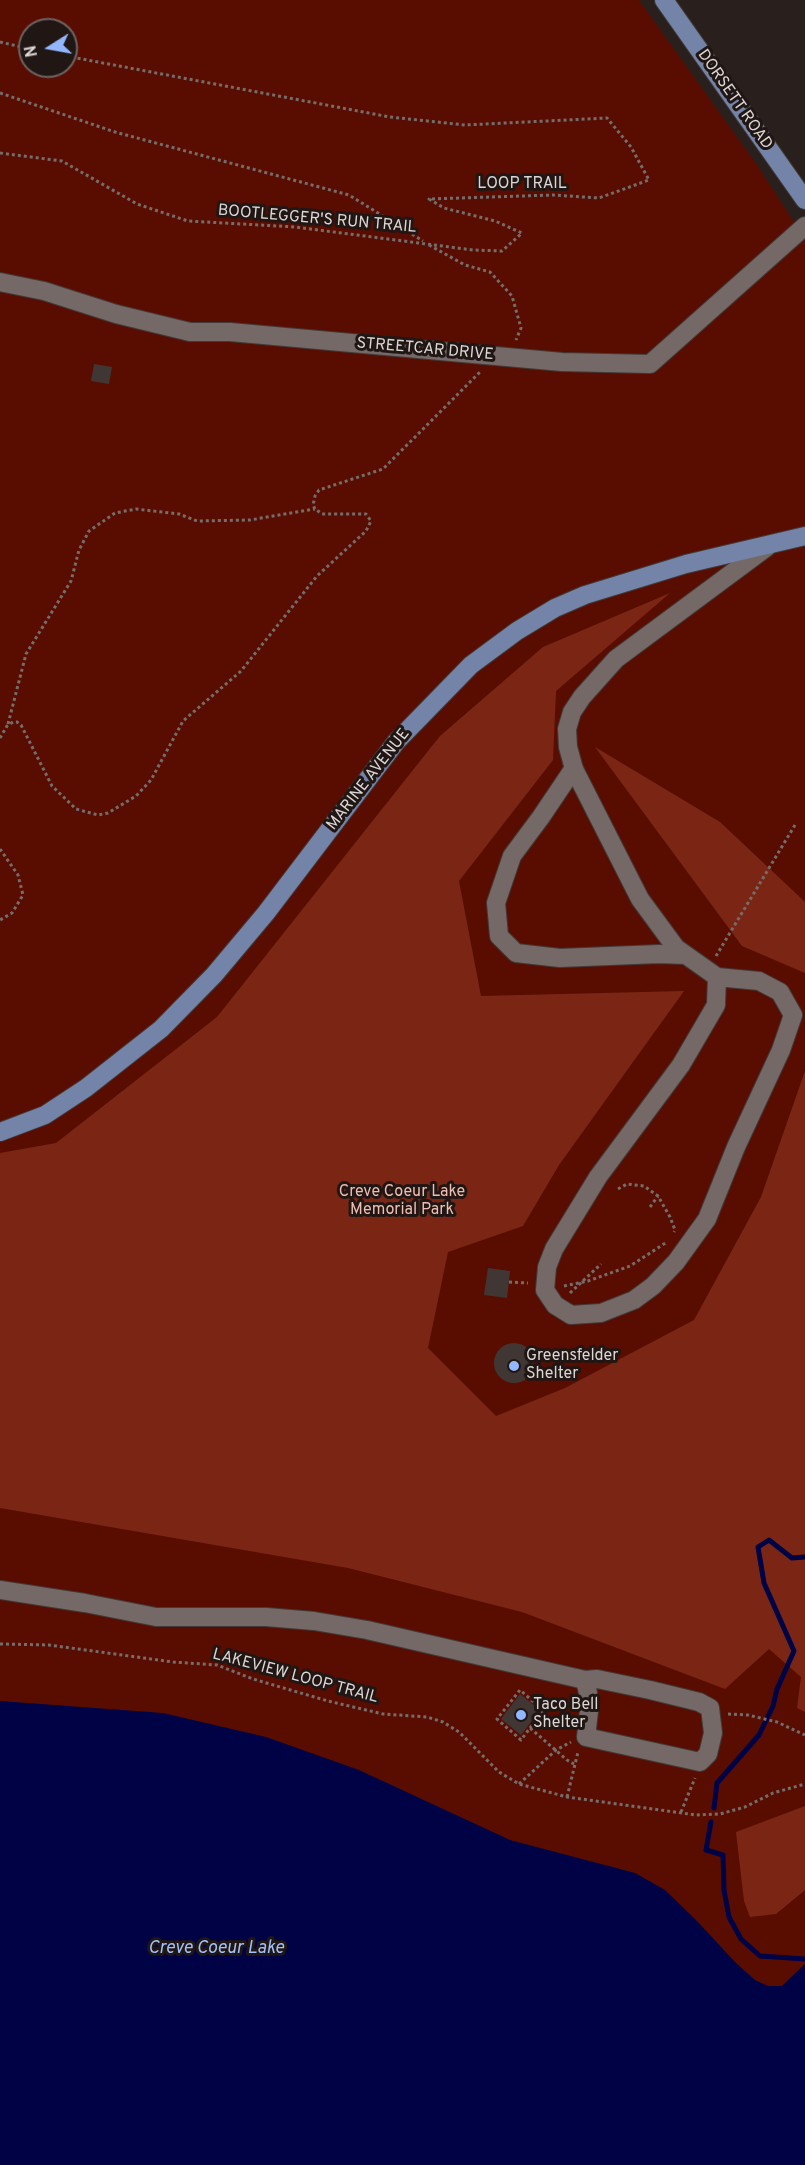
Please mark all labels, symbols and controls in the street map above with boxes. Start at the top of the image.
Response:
north arrow [18,18,78,78]
text: N [21,44,43,59]
street label: DORSETT ROAD [692,46,776,154]
street label: LOOP TRAIL [477,175,567,195]
street label: BOOTLEGGER'S RUN TRAIL [217,202,417,238]
street label: STREETCAR DRIVE [356,334,494,366]
street label: MARINE AVENUE [323,725,415,835]
park label: Creve Coeur Lake Memorial Park [339,1183,465,1221]
place label: Greensfelder Shelter [526,1347,619,1385]
marker: Greensfelder Shelter [507,1359,521,1373]
street label: LAKEVIEW LOOP TRAIL [210,1646,380,1708]
place label: Taco Bell Shelter [533,1696,598,1734]
marker: Taco Bell Shelter [514,1708,528,1722]
water label: Creve Coeur Lake [148,1938,284,1960]

